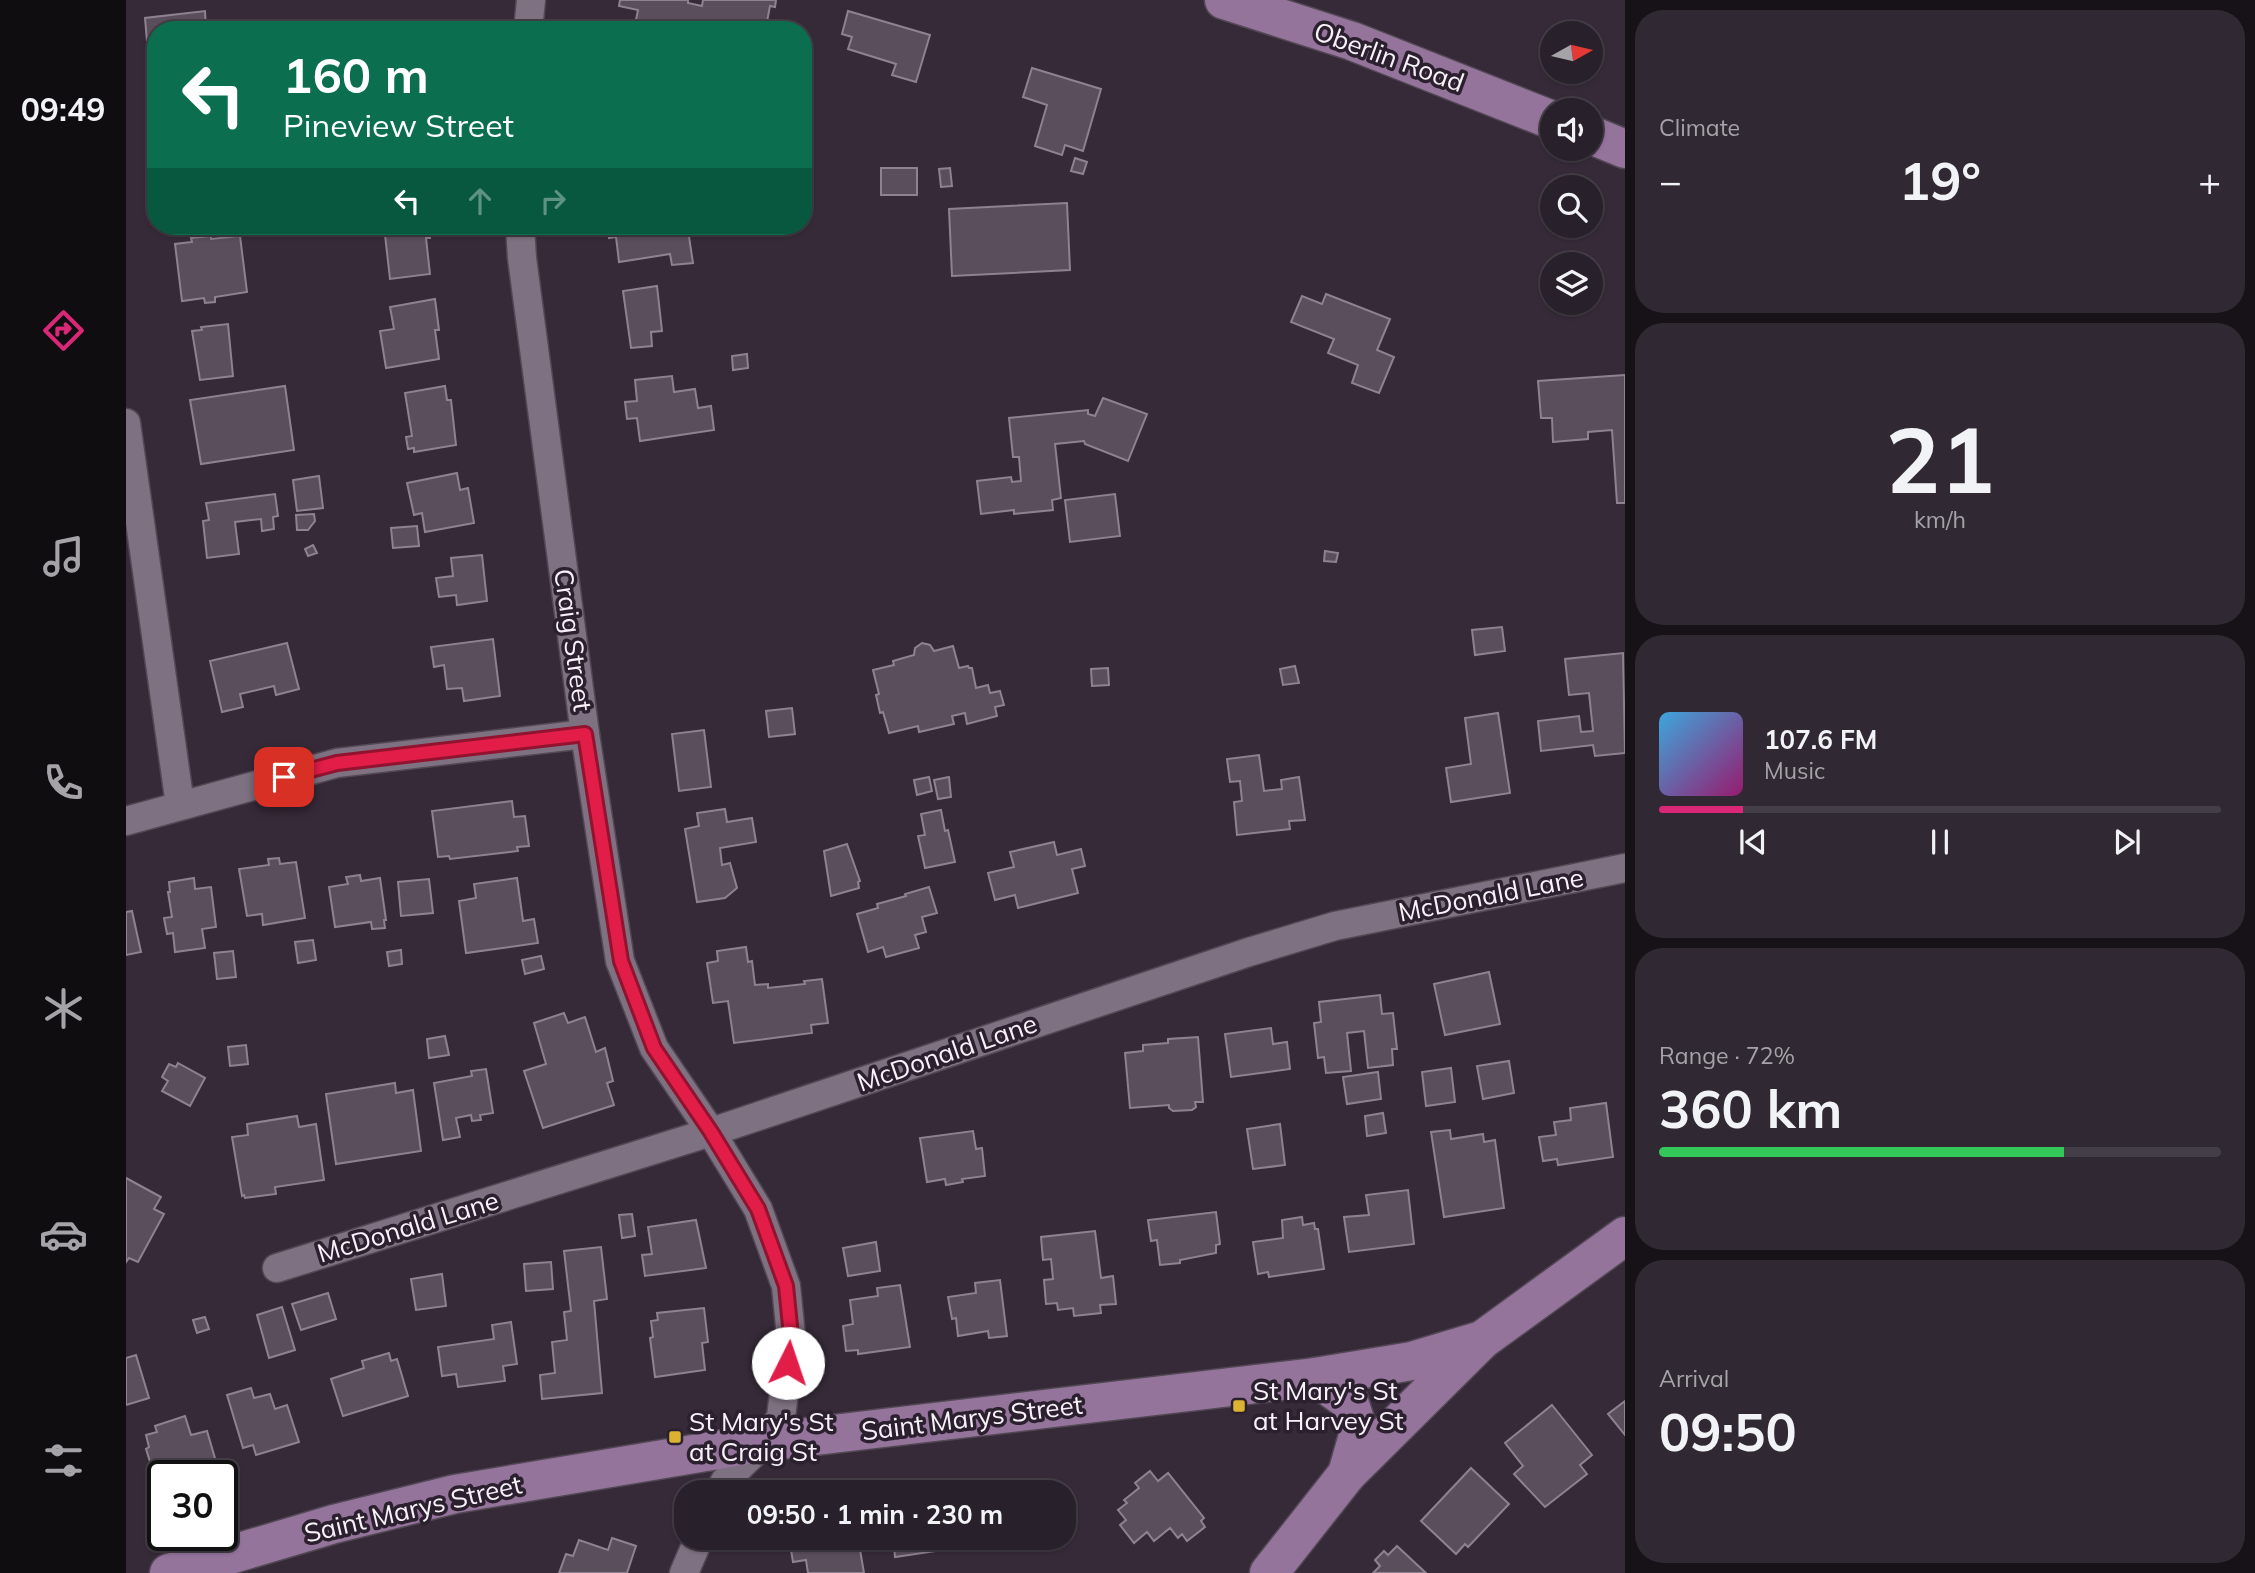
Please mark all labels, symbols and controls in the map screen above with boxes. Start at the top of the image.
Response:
street label: Oberlin Road [1310,14,1469,99]
north arrow [1540,21,1603,84]
map controls [1540,21,1603,315]
text: 160 m [283,44,429,105]
icon: left [168,49,259,140]
text: 09:49 [21,89,105,129]
button: sound [1540,98,1603,161]
text: Pineview Street [283,105,514,145]
text: Climate [1659,113,1740,142]
text: 19° [1899,148,1981,213]
text: − [1659,157,1682,205]
text: + [2198,157,2221,205]
button: search [1540,175,1603,238]
icon: left [388,182,426,220]
icon: ahead [461,182,499,220]
icon: right [534,182,572,220]
button: layers [1540,252,1603,315]
icon: directions [39,306,88,355]
text: 21 [1885,402,1995,516]
text: km/h [1914,505,1966,534]
icon: music [39,532,88,581]
street label: Craig Street [547,567,600,713]
text: 107.6 FM [1764,723,1877,756]
pin [254,747,314,807]
text: Music [1764,756,1825,785]
icon: phone [39,758,88,807]
icon: arrive [265,758,303,796]
icon: previous [1734,823,1772,861]
icon: pause [1921,823,1959,861]
icon: next [2108,823,2146,861]
street label: McDonald Lane [1395,860,1586,929]
icon: climate [39,984,88,1033]
street label: McDonald Lane [853,1006,1041,1099]
text: Range · 72% [1659,1041,1795,1070]
text: 360 km [1659,1076,1842,1141]
street label: McDonald Lane [313,1183,503,1270]
icon: car [39,1210,88,1259]
position arrow [751,1326,825,1400]
text: Arrival [1659,1364,1729,1393]
place label: St Mary's St at Harvey St [1253,1374,1404,1437]
street label: Saint Marys Street [860,1388,1084,1447]
marker: St Mary's St at Harvey St [1231,1398,1247,1414]
text: 09:50 [1659,1399,1797,1464]
place label: St Mary's St at Craig St [689,1405,834,1468]
marker: St Mary's St at Craig St [667,1429,683,1445]
icon: filters [39,1436,88,1485]
speed limit sign: 30 [147,1460,238,1551]
street label: Saint Marys Street [301,1467,525,1550]
text: 09:50 · 1 min · 230 m [747,1498,1003,1531]

